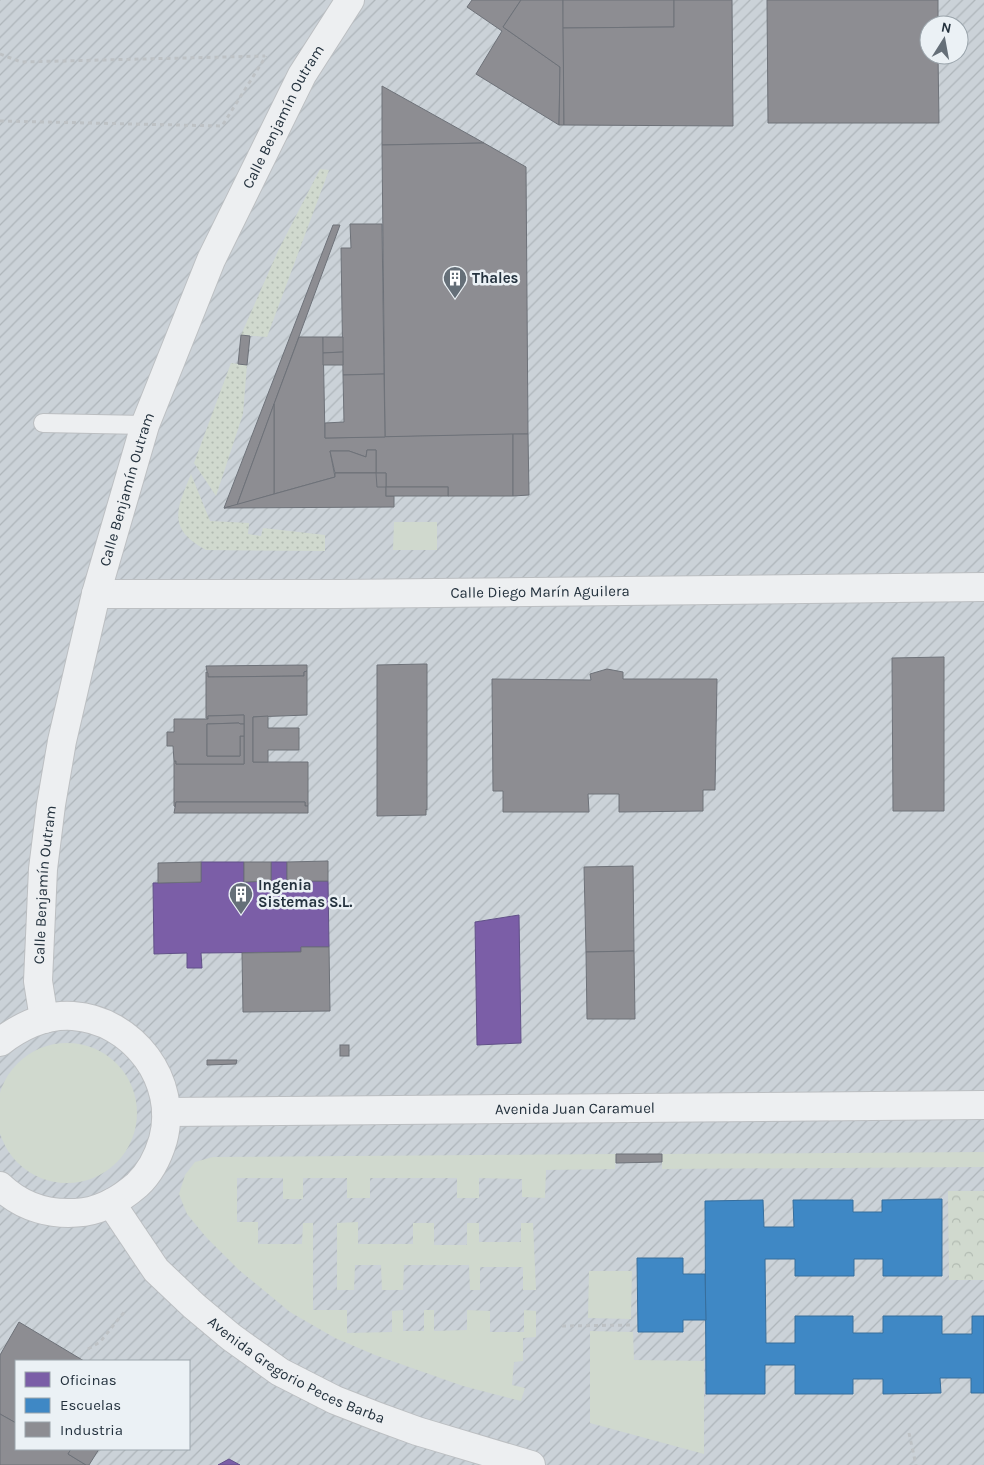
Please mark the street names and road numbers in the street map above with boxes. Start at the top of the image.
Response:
street label: Calle Benjamín Outram [239,41,328,192]
street label: Calle Benjamín Outram [96,410,158,568]
street label: Calle Diego Marín Aguilera [450,582,630,602]
street label: Calle Benjamín Outram [30,804,60,965]
street label: Avenida Juan Caramuel [495,1099,655,1118]
street label: Avenida Gregorio Peces Barba [204,1313,387,1427]

